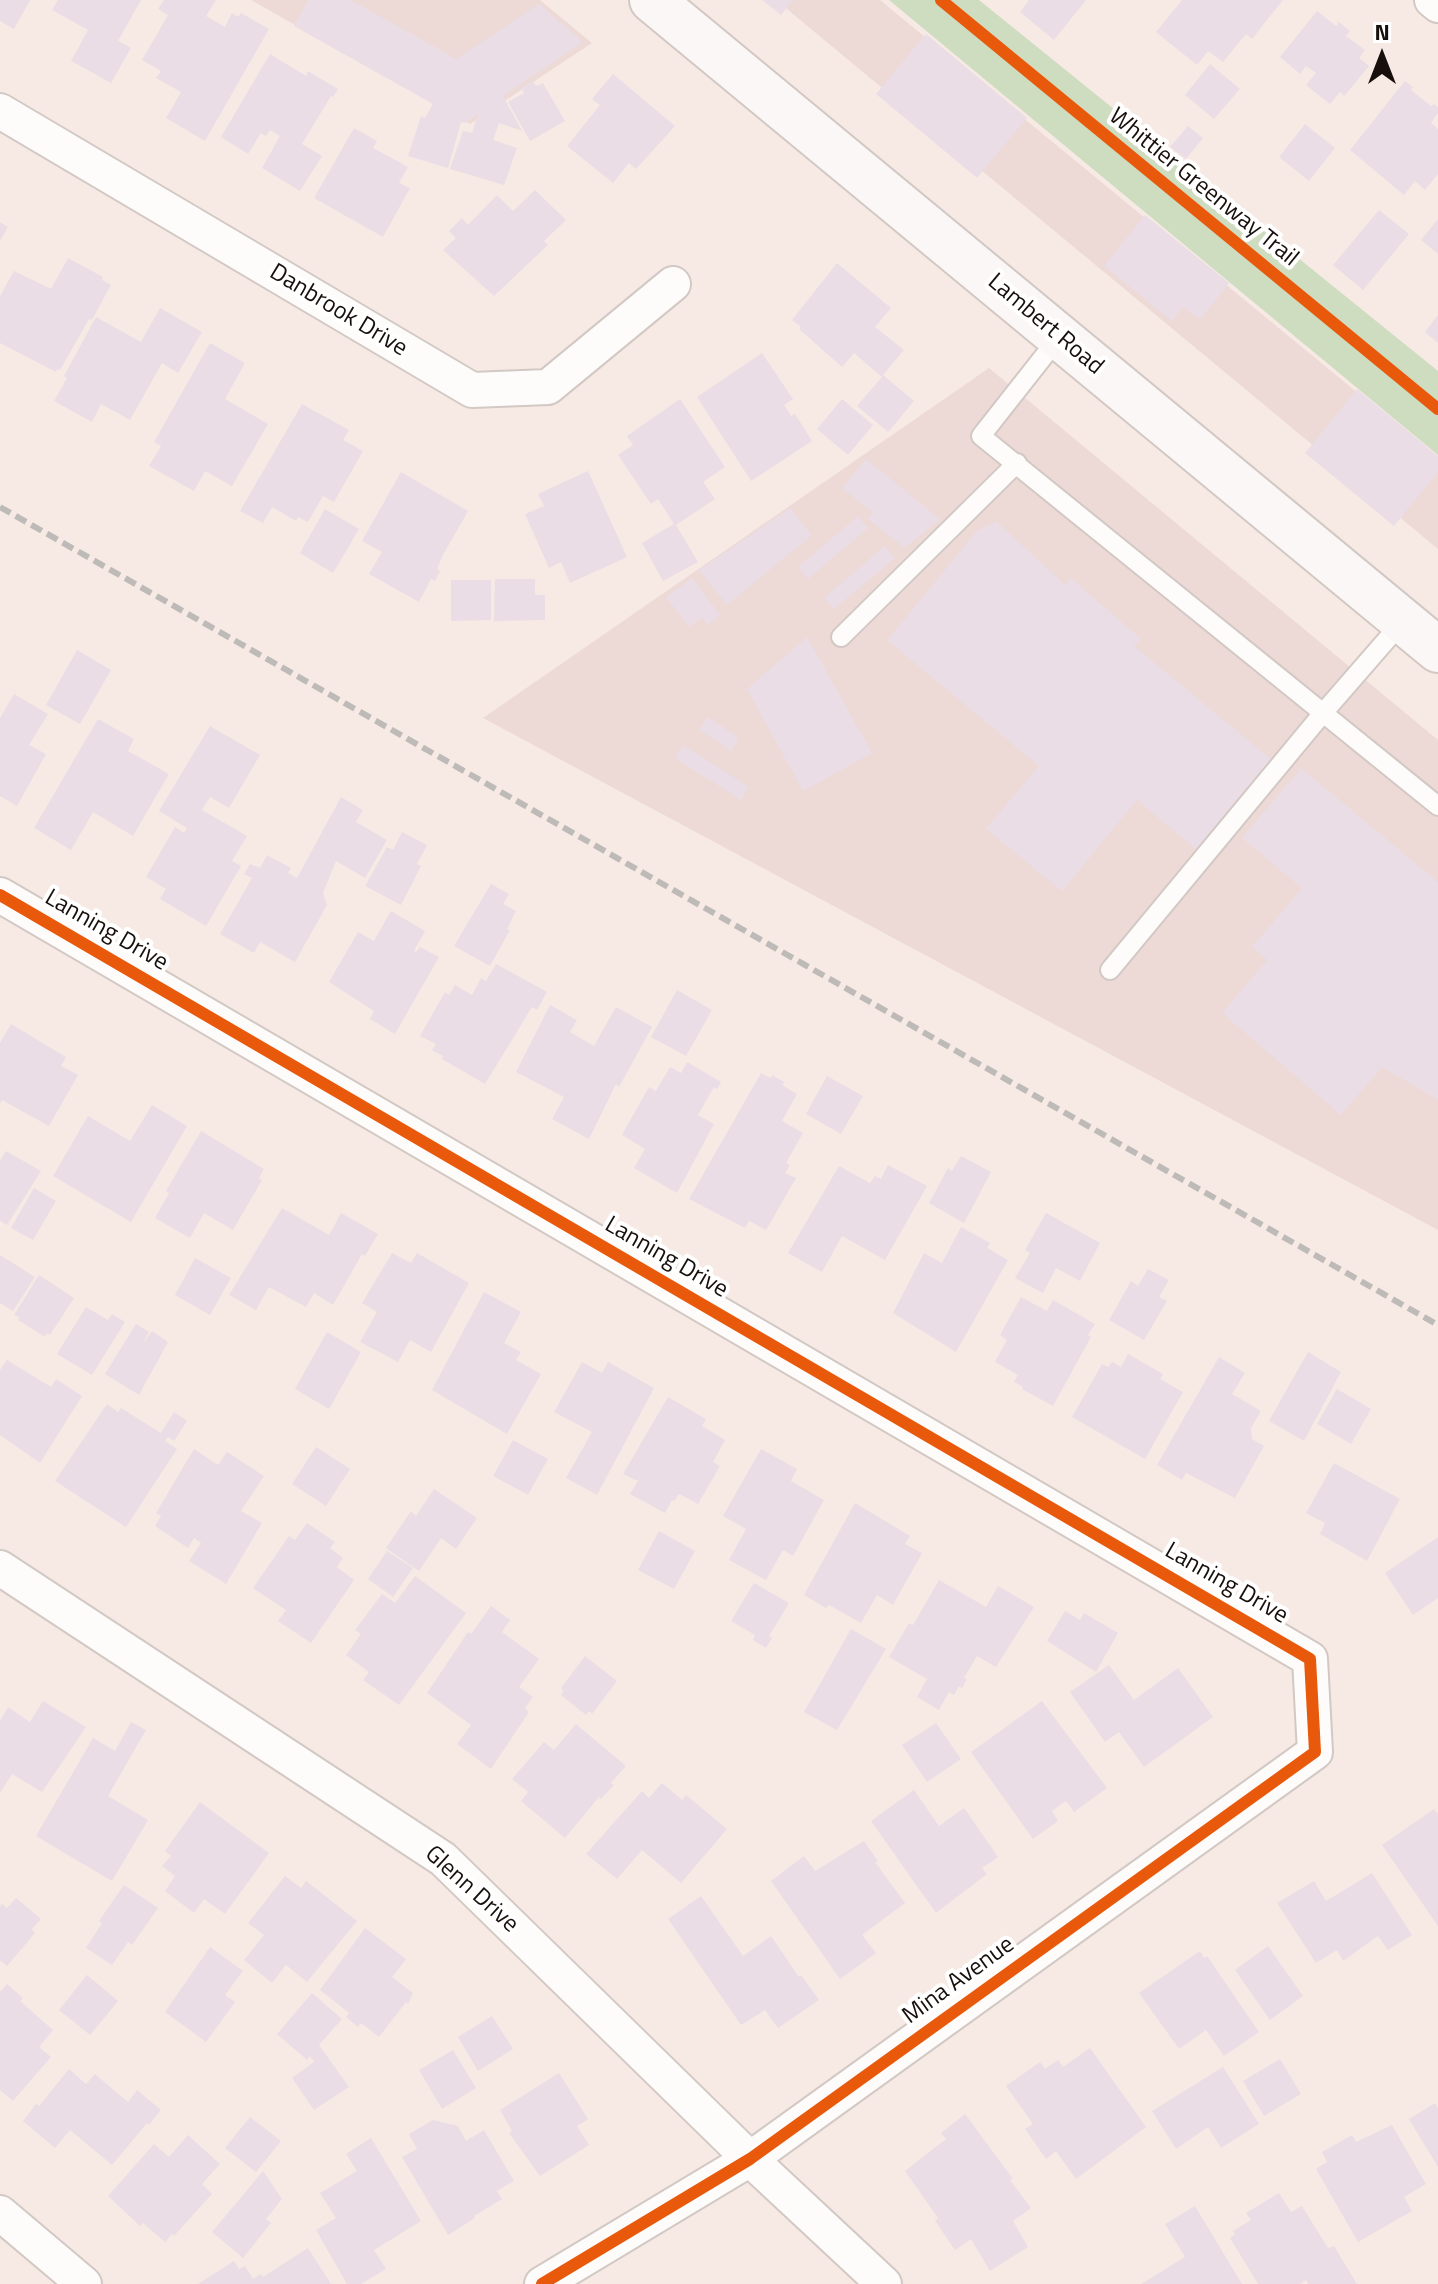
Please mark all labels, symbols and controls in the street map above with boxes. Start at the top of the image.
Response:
text: N [1374,15,1390,49]
north arrow [1342,16,1422,96]
street label: Whittier Greenway Trail [1102,103,1304,273]
street label: Danbrook Drive [264,259,412,363]
street label: Lambert Road [981,268,1109,382]
street label: Lanning Drive [39,884,173,978]
street label: Lanning Drive [599,1211,733,1305]
street label: Lanning Drive [1159,1537,1293,1631]
street label: Glenn Drive [418,1840,524,1940]
street label: Mina Avenue [898,1931,1020,2031]

